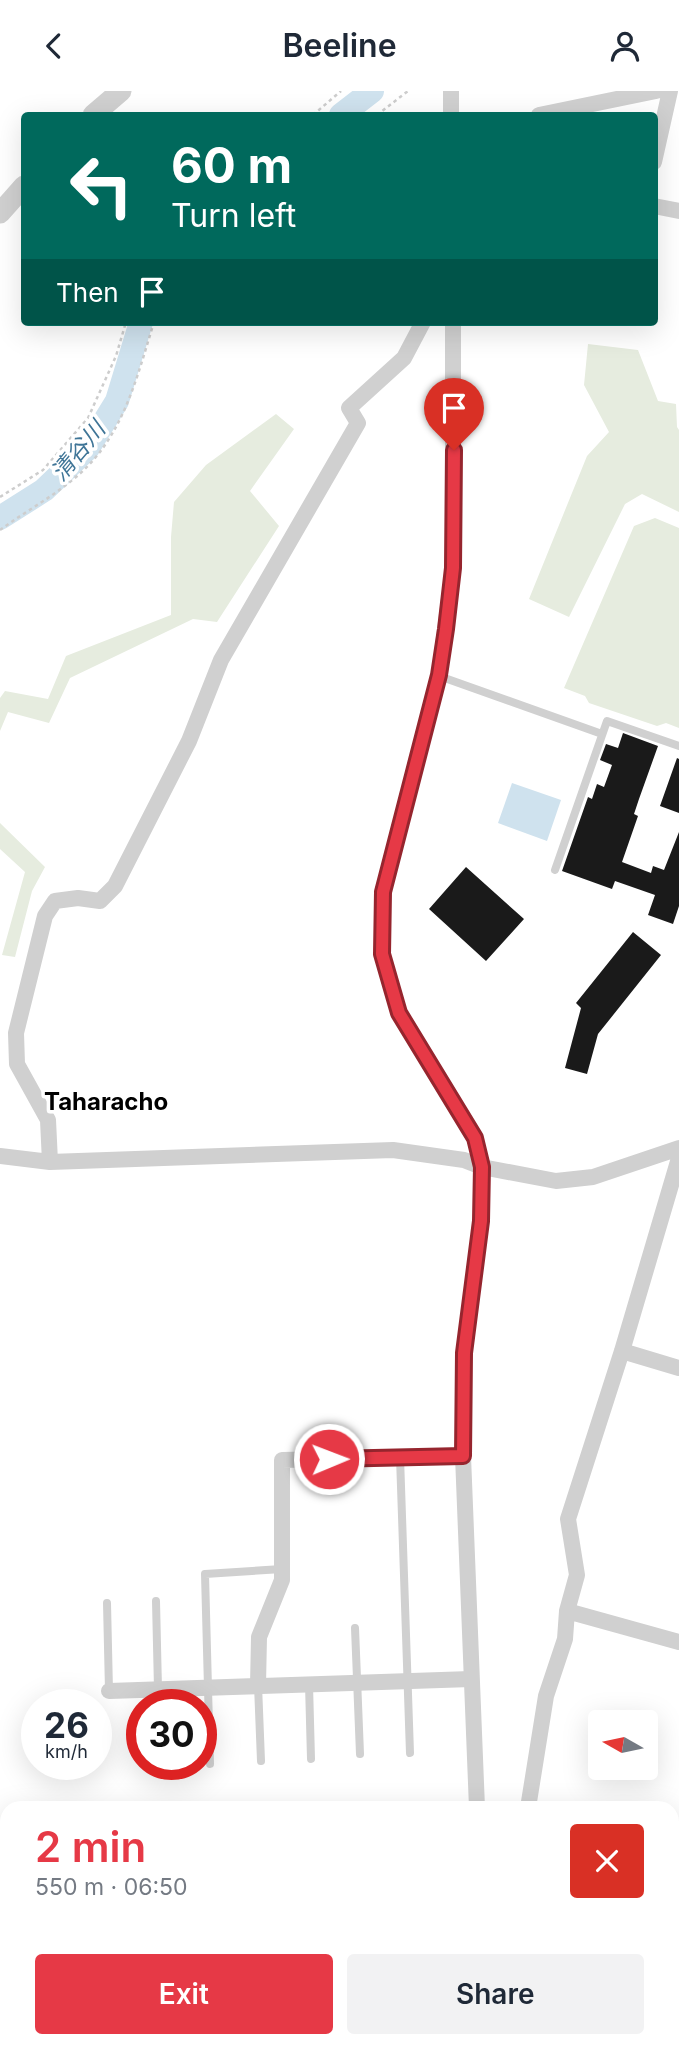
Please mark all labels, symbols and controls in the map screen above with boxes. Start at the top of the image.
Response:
text: Beeline [282,26,397,65]
icon: back [35,27,73,65]
icon: person [606,27,644,65]
text: 60 m [171,136,292,195]
icon: left [56,140,147,231]
text: Turn left [171,196,296,235]
icon: arrive [133,273,171,311]
text: Then [56,277,119,308]
pin [424,378,484,450]
icon: arrive [435,389,473,427]
water label: 清谷川 [45,413,113,486]
district label: Taharacho [44,1087,168,1116]
position arrow [292,1422,366,1496]
speed limit sign: 30 [126,1689,217,1780]
text: 26 [44,1704,89,1746]
north arrow [588,1710,658,1780]
map controls [588,1710,658,1780]
text: km/h [45,1741,88,1762]
text: 2 min [35,1821,146,1872]
button: close [570,1824,644,1898]
text: 550 m · 06:50 [35,1873,188,1901]
button: Exit [35,1954,333,2034]
button: Share [347,1954,644,2034]

